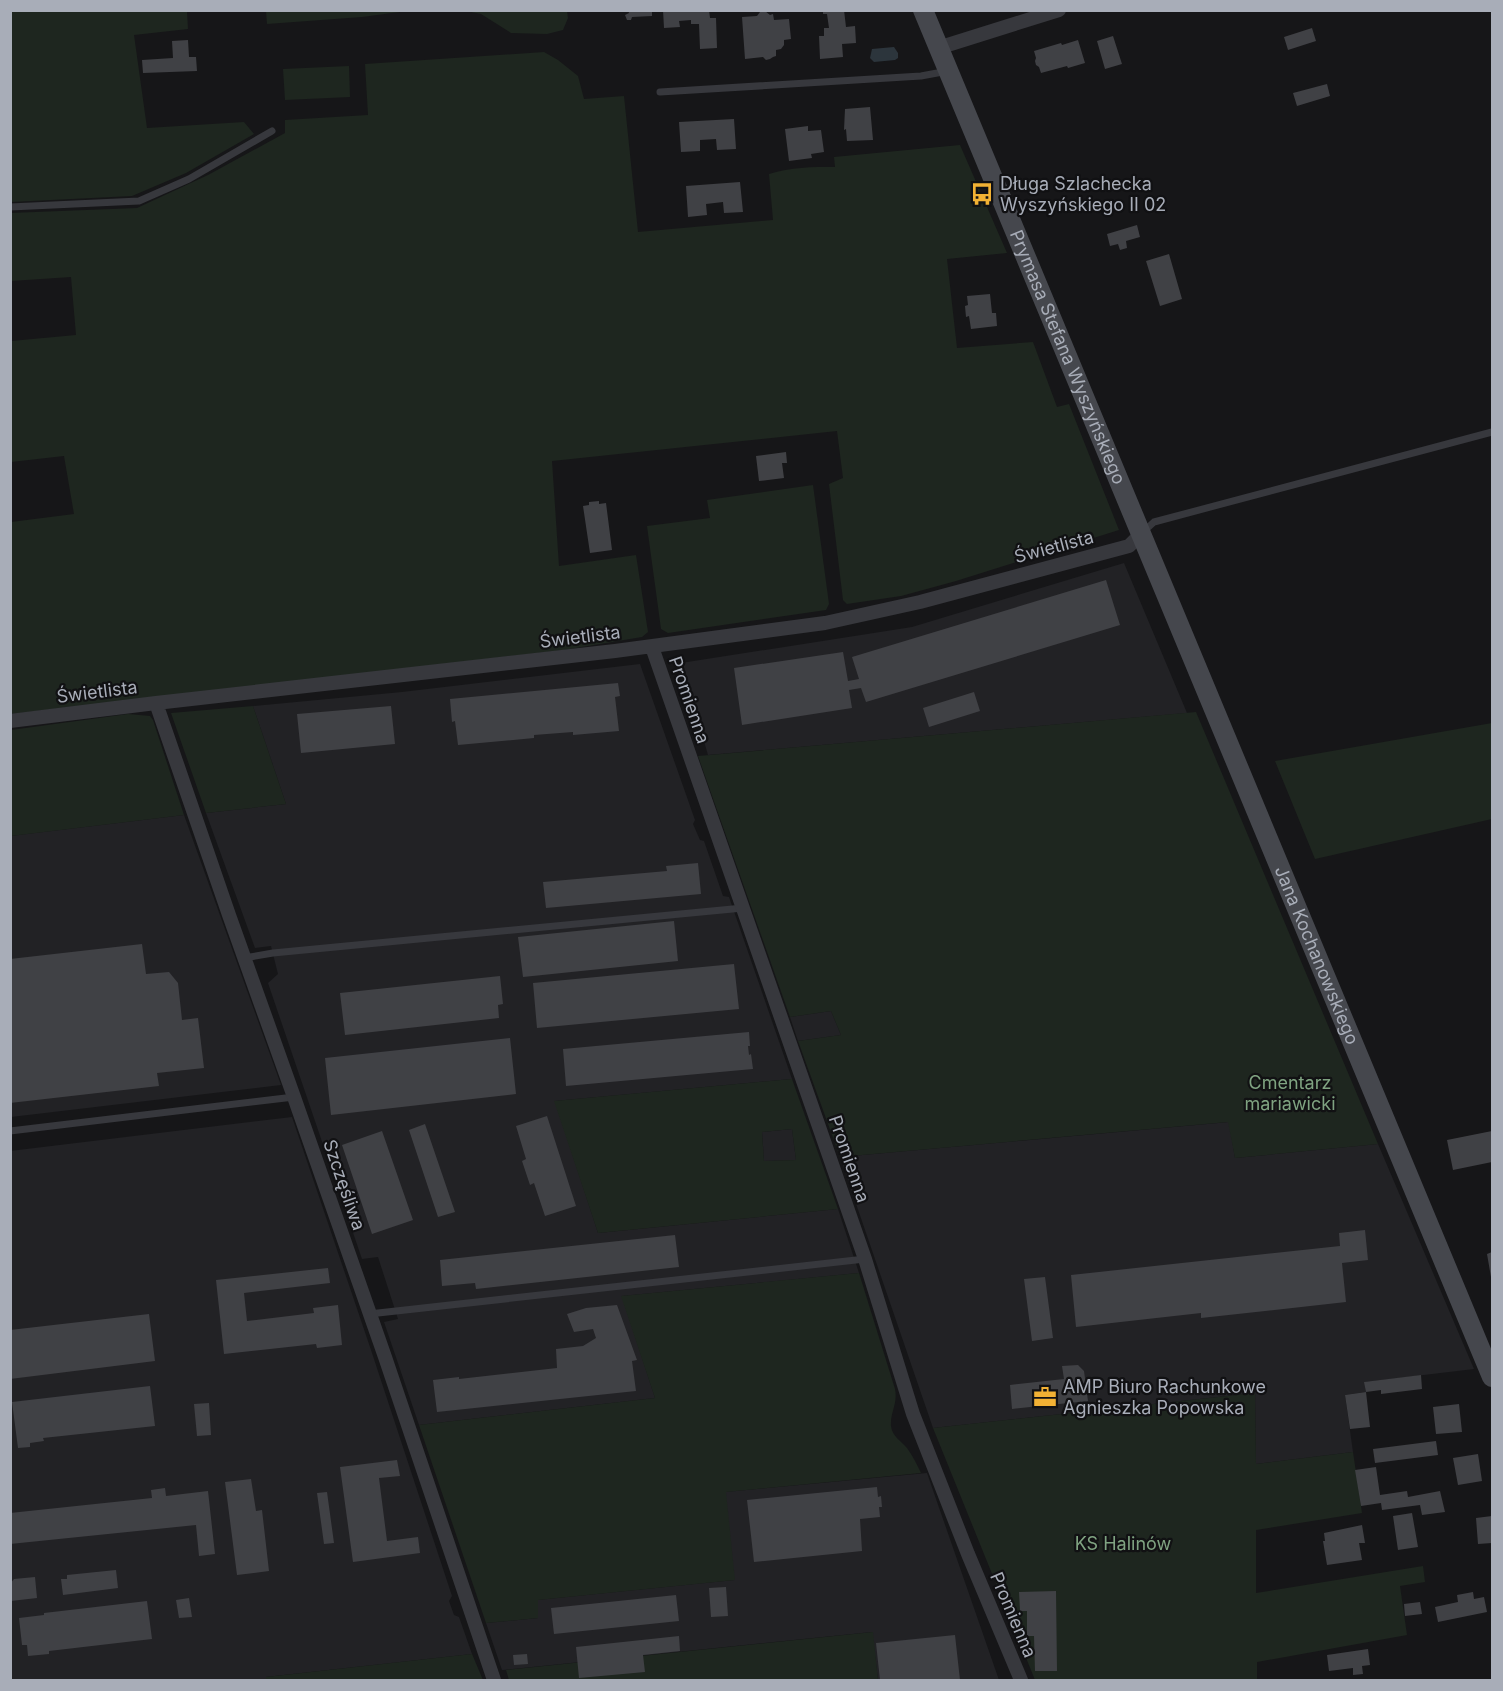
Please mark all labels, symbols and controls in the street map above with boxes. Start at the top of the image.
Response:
place label: Długa Szlachecka Wyszyńskiego II 02 [1000,173,1166,215]
bus stop icon: Długa Szlachecka Wyszyńskiego II 02 [969,181,995,207]
street label: Prymasa Stefana Wyszyńskiego [1006,227,1130,487]
street label: Świetlista [1012,525,1096,567]
street label: Świetlista [538,620,622,652]
street label: Promienna [665,654,714,746]
street label: Świetlista [55,675,139,707]
street label: Jana Kochanowskiego [1270,863,1363,1048]
park label: Cmentarz mariawicki [1244,1072,1336,1114]
street label: Promienna [825,1113,874,1205]
street label: Szczęśliwa [319,1137,370,1233]
place label: AMP Biuro Rachunkowe Agnieszka Popowska [1063,1376,1266,1418]
office icon: AMP Biuro Rachunkowe Agnieszka Popowska [1032,1384,1058,1410]
park label: KS Halinów [1075,1533,1172,1554]
street label: Promienna [986,1569,1041,1661]

